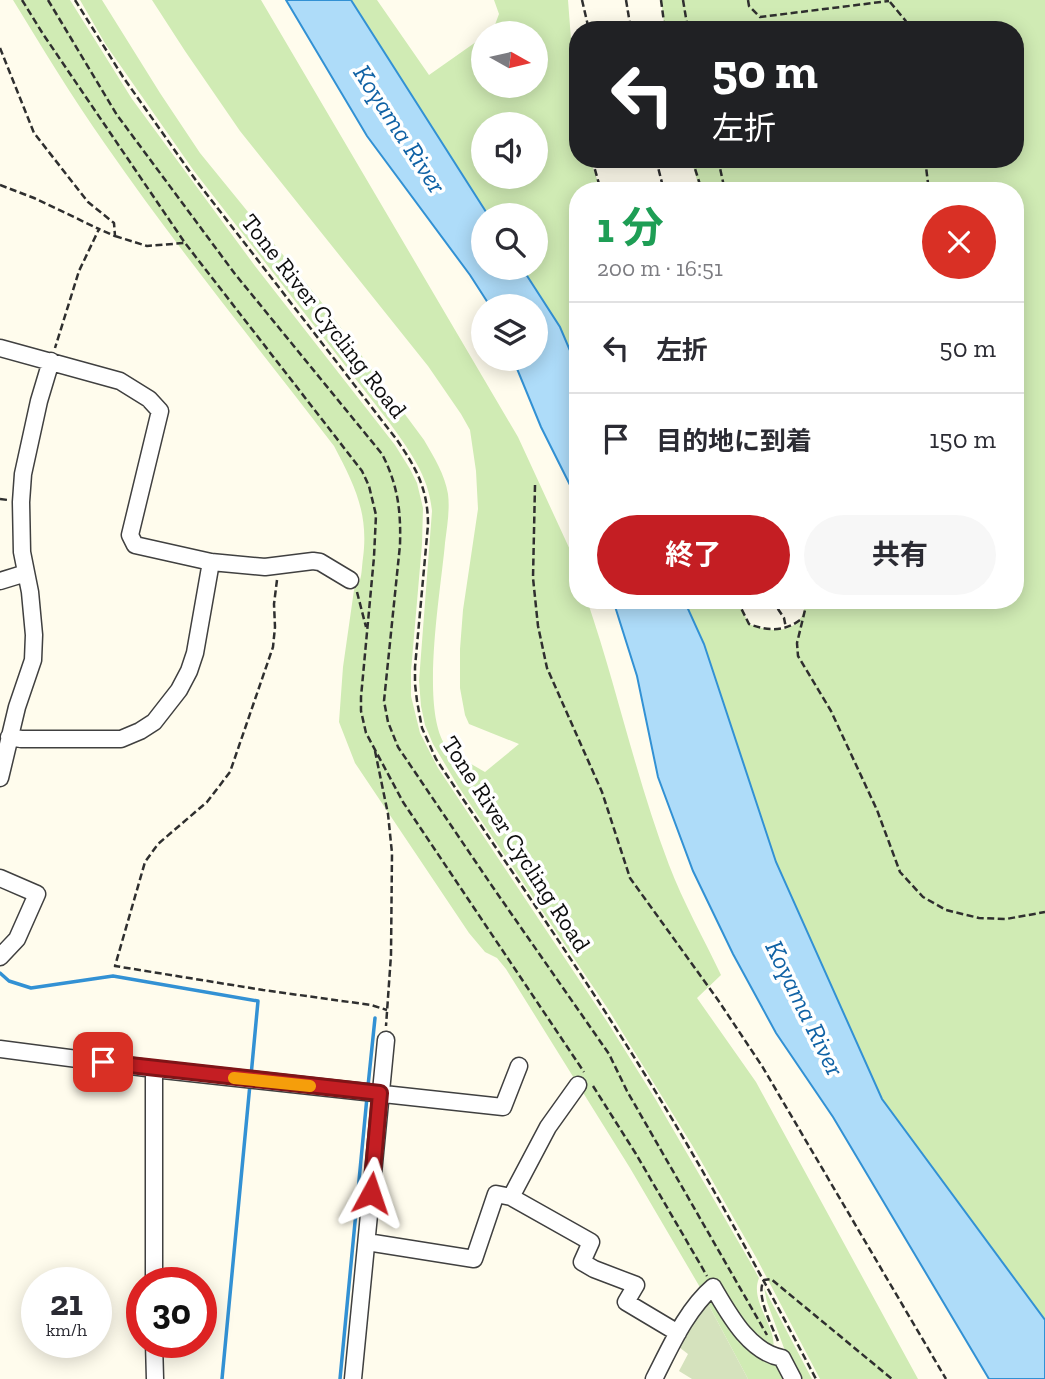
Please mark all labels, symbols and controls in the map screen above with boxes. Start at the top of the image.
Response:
north arrow [471,21,548,98]
map controls [471,21,548,371]
text: 50 m [712,42,818,101]
icon: left [597,49,688,140]
water label: Koyama River [347,59,453,199]
text: 左折 [712,109,776,147]
button: sound [471,112,548,189]
text: 1 分 [597,202,664,253]
button: search [471,203,548,280]
button: close [922,205,996,279]
street label: Tone River Cycling Road [236,208,413,424]
text: 200 m · 16:51 [597,254,723,282]
button: layers [471,294,548,371]
icon: left [597,329,635,367]
text: 50 m [939,332,996,364]
text: 左折 [656,334,708,366]
icon: arrive [597,420,635,458]
text: 150 m [929,423,996,455]
text: 目的地に到着 [656,425,812,457]
button: 終了 [597,515,790,595]
button: 共有 [804,515,996,595]
street label: Tone River Cycling Road [436,730,597,957]
water label: Koyama River [758,935,852,1081]
pin [73,1032,133,1092]
icon: arrive [84,1043,122,1081]
position arrow [334,1156,408,1230]
speed limit sign: 30 [126,1267,217,1358]
text: 21 [50,1282,83,1324]
text: km/h [46,1319,87,1341]

